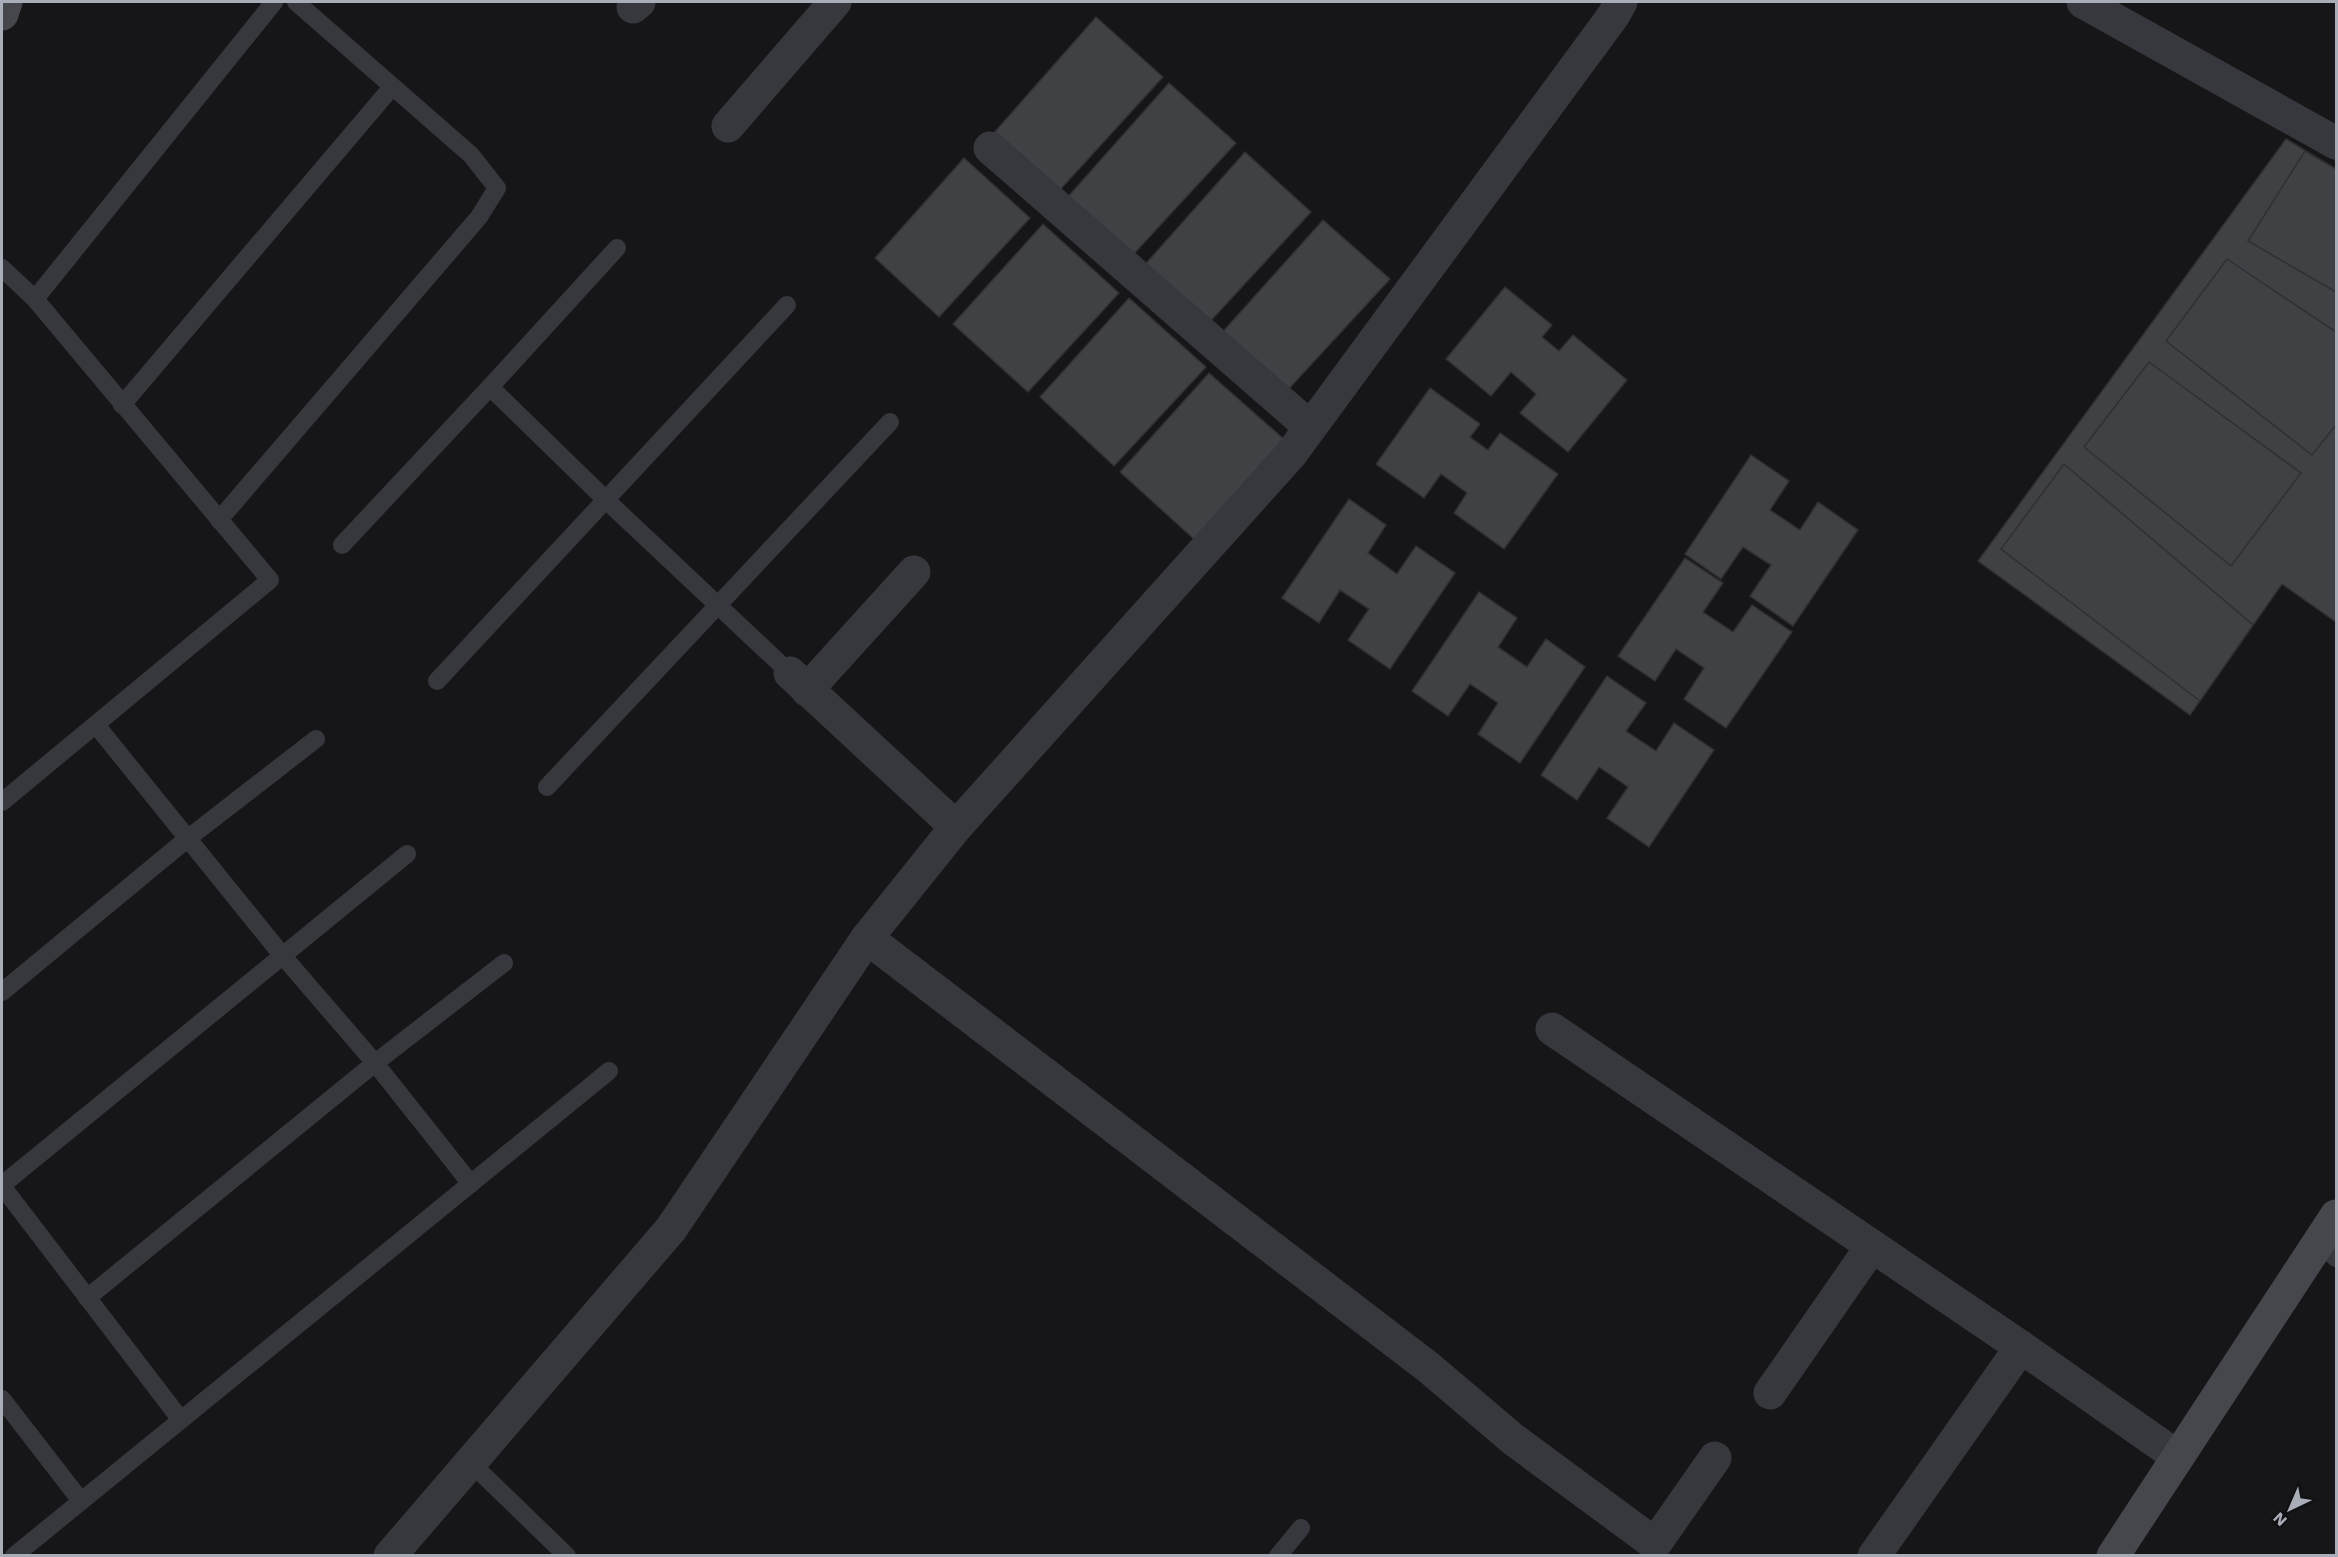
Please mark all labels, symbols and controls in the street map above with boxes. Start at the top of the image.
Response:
north arrow [2260,1479,2320,1539]
text: N [2269,1508,2291,1530]

